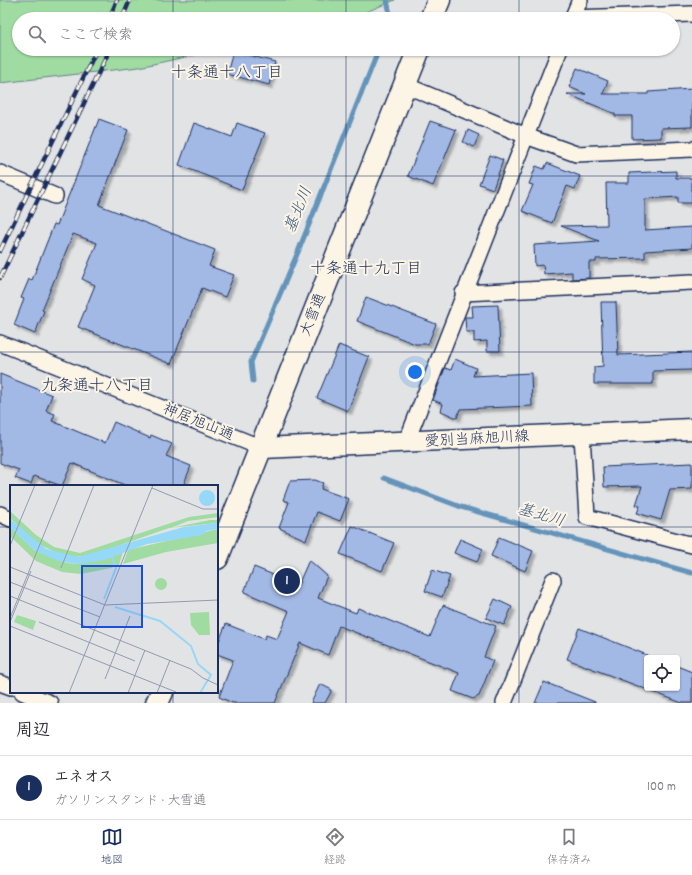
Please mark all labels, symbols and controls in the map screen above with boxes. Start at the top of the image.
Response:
search box [12,12,680,56]
icon: search [26,23,48,45]
text: ここで検索 [58,25,133,47]
district label: 十条通十八丁目 [171,62,283,85]
water label: 基北川 [279,183,319,237]
district label: 十条通十九丁目 [310,258,422,281]
street label: 大雪通 [295,290,333,340]
your location [405,362,425,382]
district label: 九条通十八丁目 [41,375,153,398]
street label: 神居旭山通 [159,399,237,447]
street label: 愛別当麻旭川線 [424,426,530,454]
inset map [10,485,218,693]
water label: 基北川 [515,498,567,534]
pin: 1 [274,566,300,596]
map controls [644,655,680,691]
button: locate [644,655,680,691]
text: 周辺 [16,720,50,744]
text: エネオス [54,767,113,789]
text: 1 [28,778,30,797]
text: 100 m [647,778,676,797]
text: ガソリンスタンド · 大雪通 [54,792,206,811]
tab: 地図 [101,826,123,869]
tab: 経路 [324,826,346,869]
tab: 保存済み [547,826,591,869]

